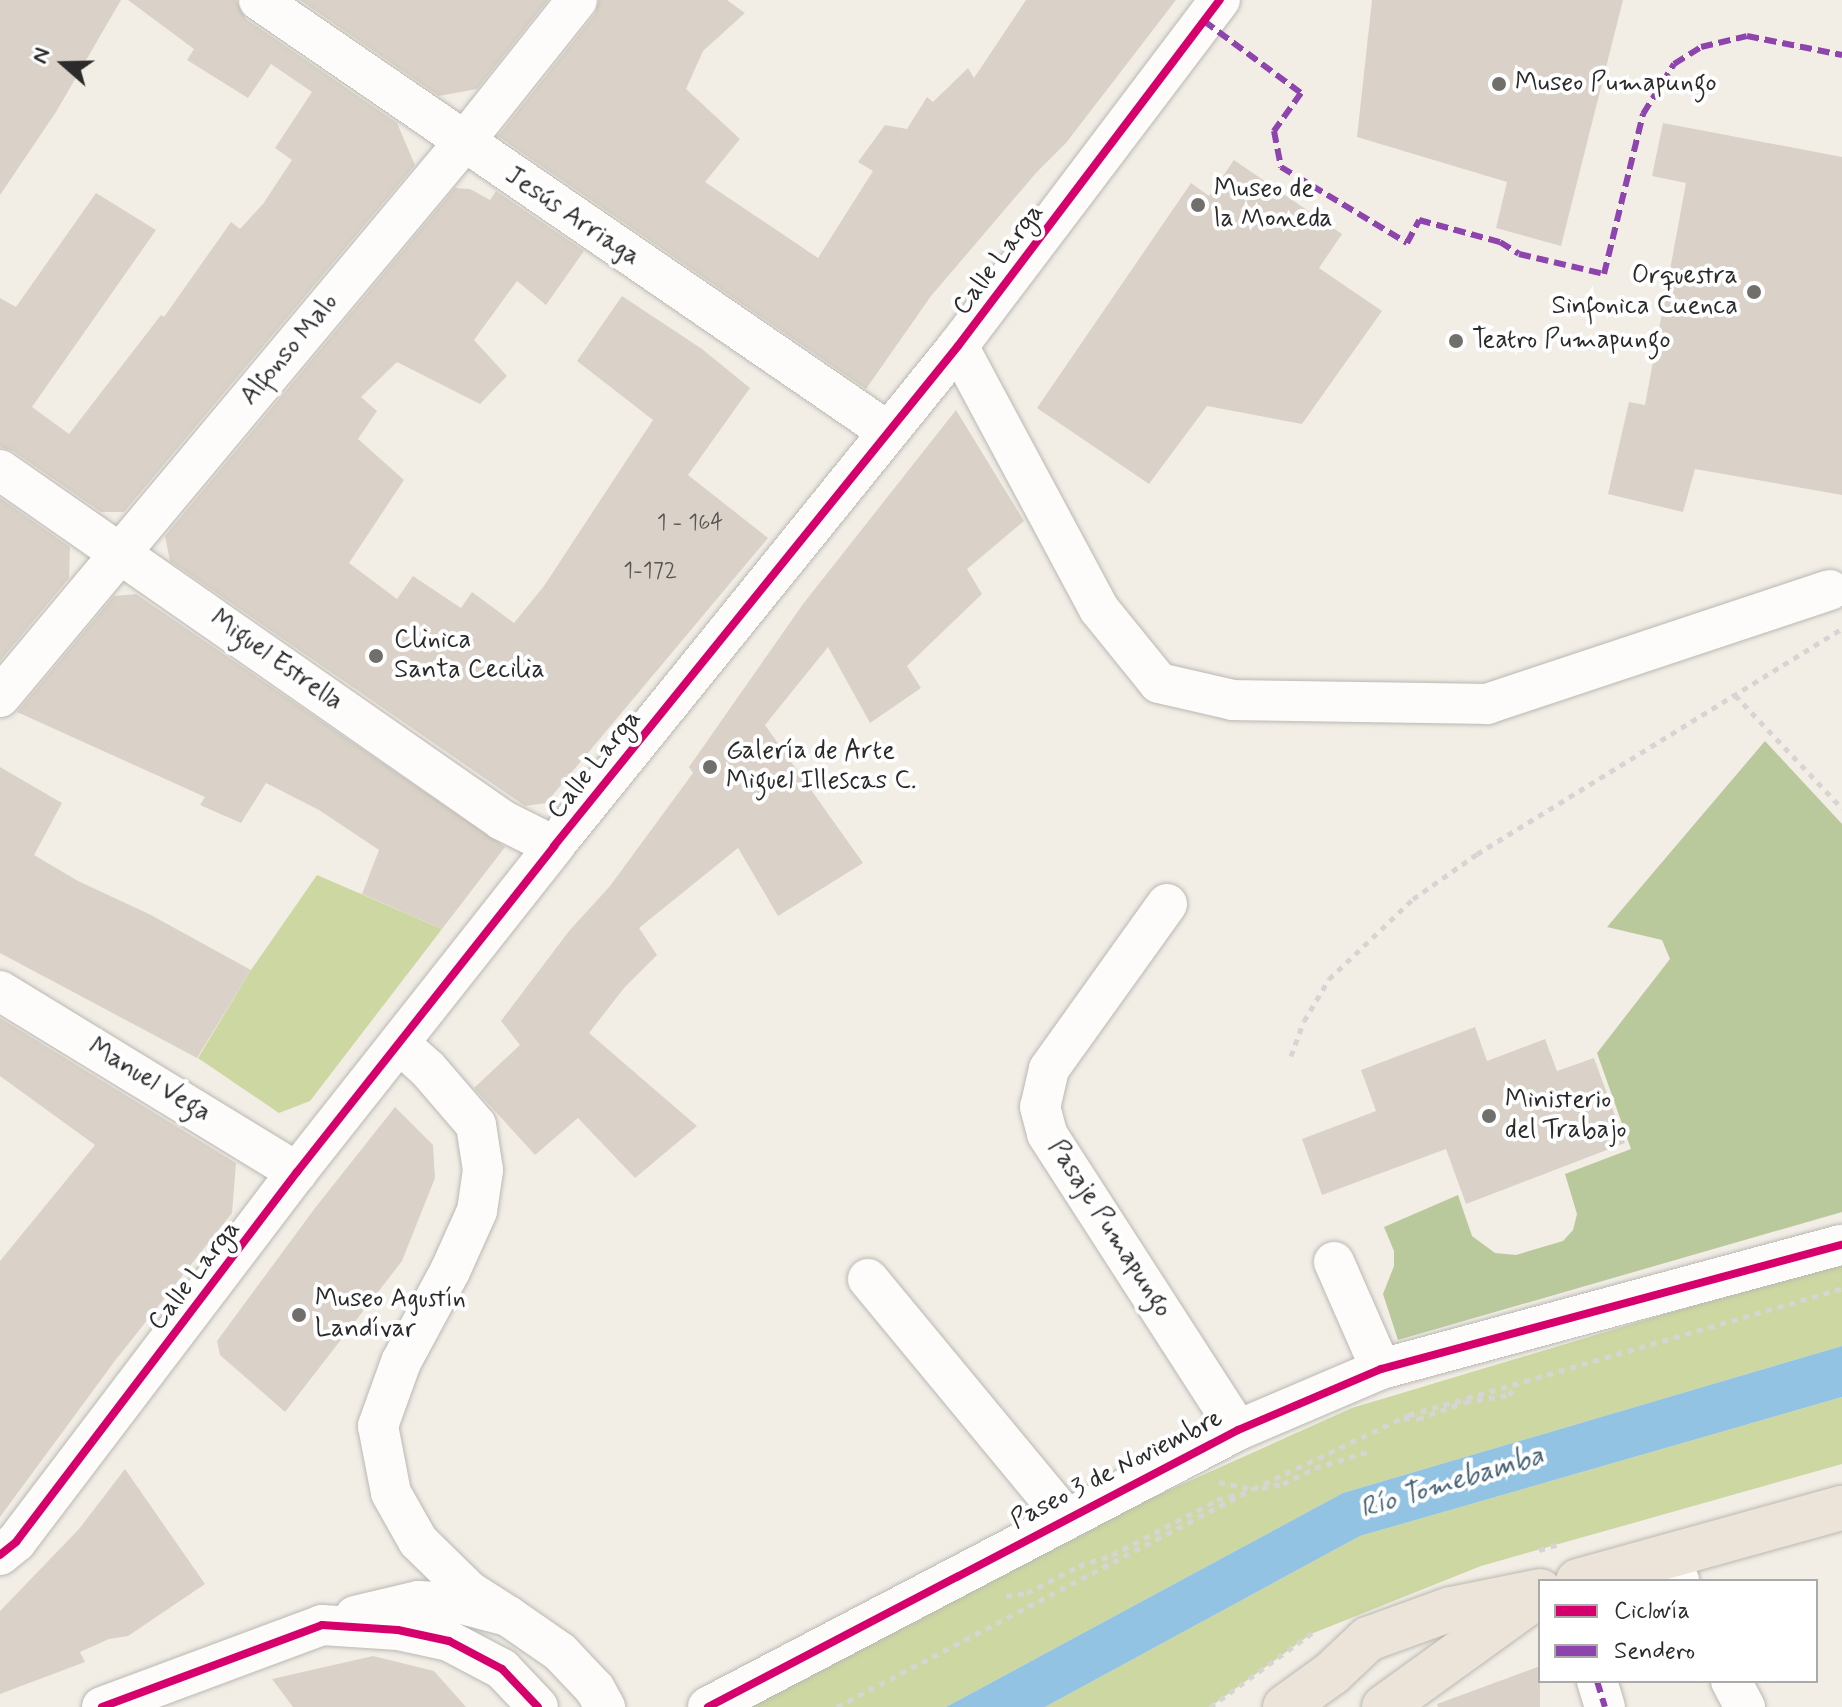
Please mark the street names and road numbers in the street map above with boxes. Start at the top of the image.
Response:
street label: Jesús Arriaga [498,160,646,274]
street label: Calle Larga [948,199,1050,321]
street label: Alfonso Malo [233,287,347,413]
street label: Miguel Estrella [204,604,348,718]
street label: Calle Larga [542,705,648,825]
street label: Manuel Vega [82,1032,216,1130]
street label: Pasaje Pumapungo [1040,1134,1178,1324]
street label: Calle Larga [143,1216,247,1336]
street label: Paseo 3 de Noviembre [1006,1403,1228,1537]

